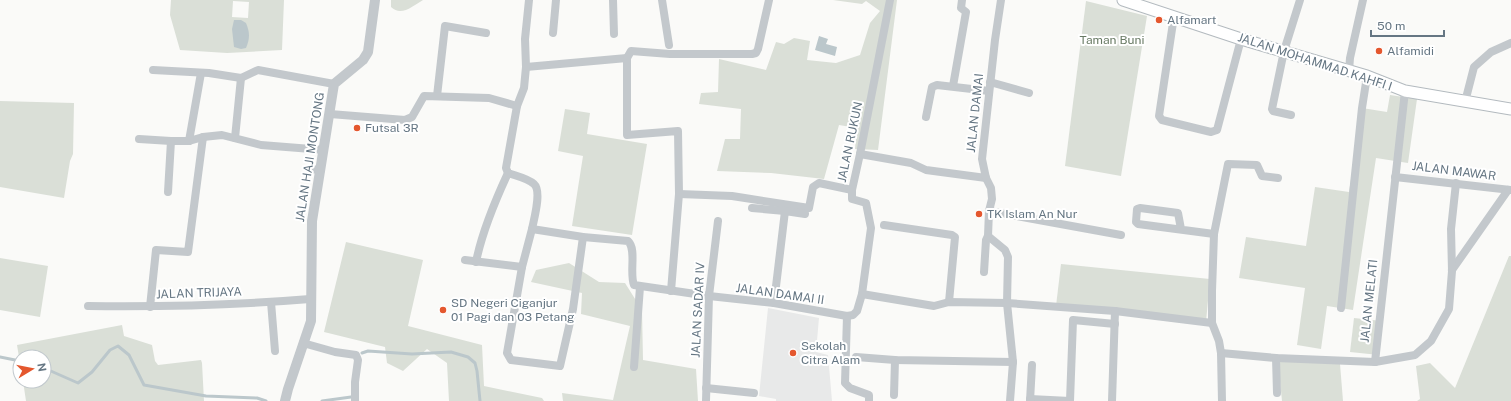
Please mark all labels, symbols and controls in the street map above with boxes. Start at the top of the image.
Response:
scale bar [1371,12,1444,38]
place label: Alfamart [1167,13,1217,27]
marker: Alfamart [1154,15,1164,25]
text: 50 m [1377,19,1405,33]
street label: JALAN MOHAMMAD KAHFI I [1236,30,1394,94]
park label: Taman Buni [1080,33,1144,47]
place label: Alfamidi [1387,44,1434,58]
marker: Alfamidi [1374,46,1384,56]
street label: JALAN DAMAI [964,73,986,153]
street label: JALAN HAJI MONTONG [293,91,327,223]
street label: JALAN RUKUN [835,100,865,184]
place label: Futsal 3R [365,121,419,135]
marker: Futsal 3R [352,123,362,133]
street label: JALAN MAWAR [1411,159,1497,183]
place label: TK Islam An Nur [987,207,1078,221]
marker: TK Islam An Nur [974,209,984,219]
street label: JALAN MELATI [1358,259,1380,343]
street label: JALAN SADAR IV [689,262,707,358]
street label: JALAN DAMAI II [735,281,825,307]
street label: JALAN TRIJAYA [156,284,243,301]
place label: SD Negeri Ciganjur 01 Pagi dan 03 Petang [451,296,575,324]
marker: SD Negeri Ciganjur 01 Pagi dan 03 Petang [438,305,448,315]
place label: Sekolah Citra Alam [801,339,860,367]
marker: Sekolah Citra Alam [788,348,798,358]
north arrow [12,349,52,389]
text: N [35,362,49,373]

